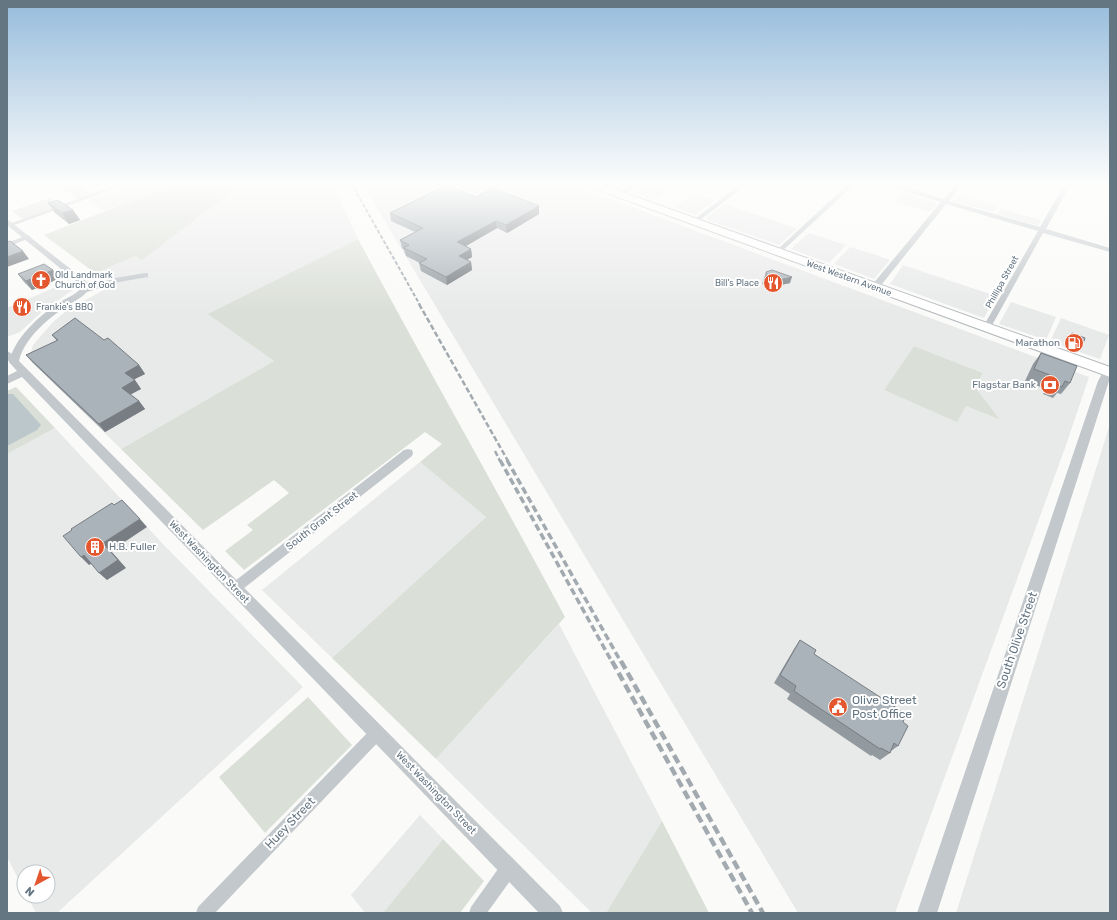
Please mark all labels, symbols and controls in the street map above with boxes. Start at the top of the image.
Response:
street label: Phillipa Street [983,254,1021,310]
street label: West Western Avenue [805,258,893,298]
church icon: Old Landmark Church of God [30,269,52,291]
place label: Old Landmark Church of God [55,270,115,290]
restaurant icon: Bill's Place [762,272,784,294]
place label: Bill's Place [715,278,759,288]
restaurant icon: Frankie's BBQ [11,296,33,318]
place label: Frankie's BBQ [36,302,93,312]
fuel station icon: Marathon [1063,332,1085,354]
place label: Marathon [1016,337,1060,349]
bank icon: Flagstar Bank [1039,374,1061,396]
place label: Flagstar Bank [972,379,1037,391]
street label: South Grant Street [284,489,360,553]
street label: West Washington Street [166,518,252,606]
building icon: H.B. Fuller [84,536,106,558]
place label: H.B. Fuller [109,541,156,553]
street label: South Olive Street [994,590,1040,690]
place label: Olive Street Post Office [852,693,917,721]
public building icon: Olive Street Post Office [827,696,849,718]
street label: West Washington Street [393,749,479,837]
street label: Huey Street [262,794,318,852]
north arrow [16,864,56,904]
text: N [23,884,37,899]

